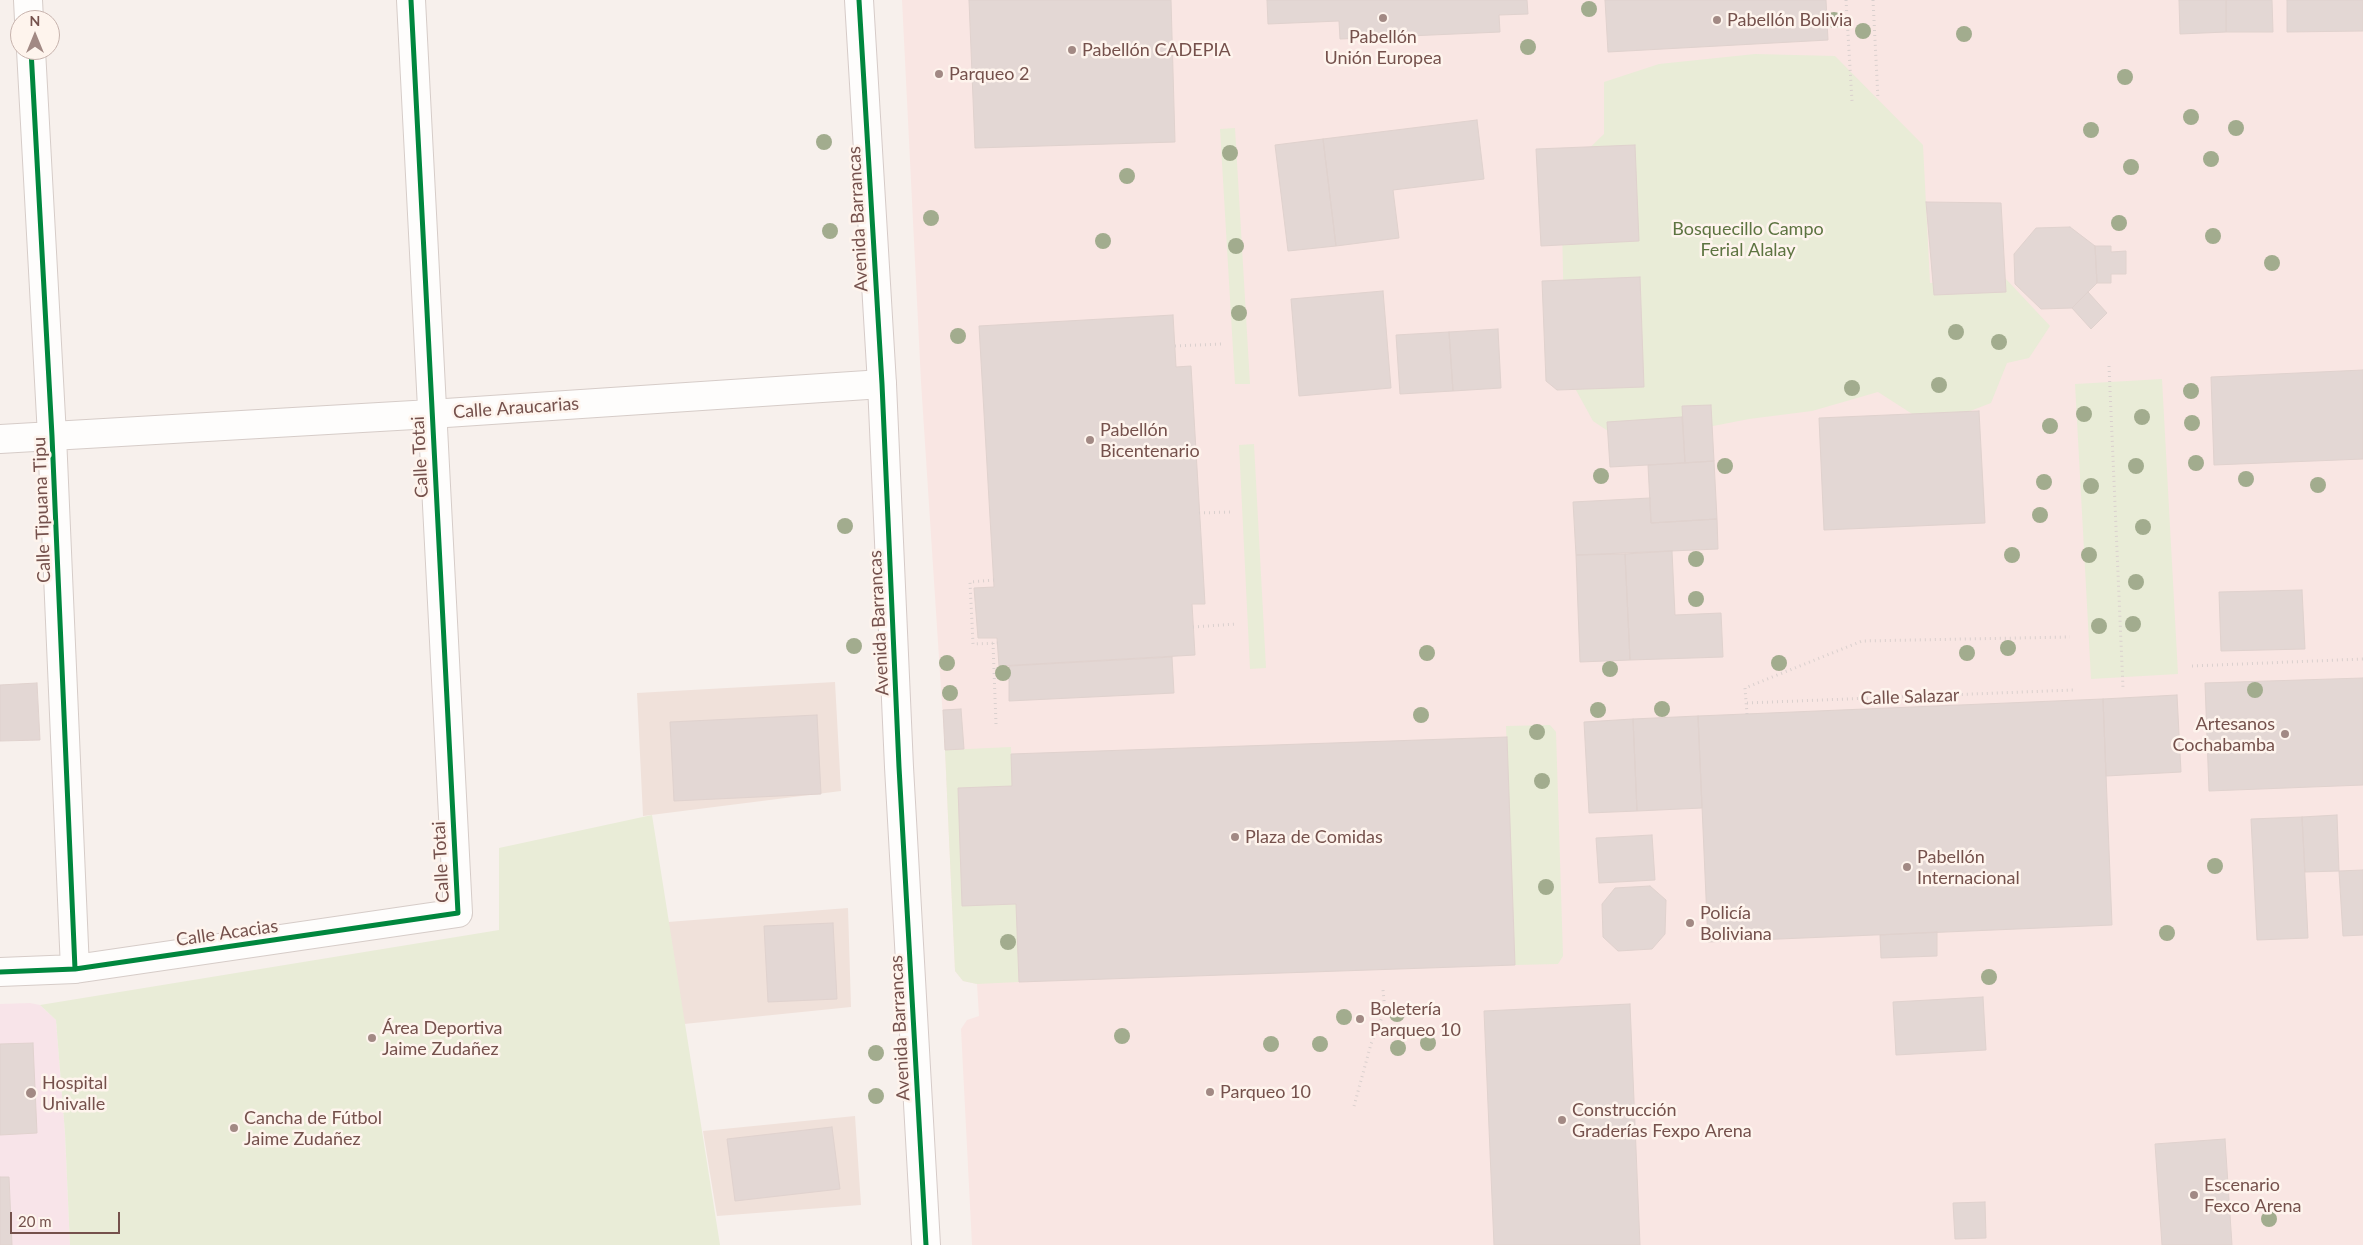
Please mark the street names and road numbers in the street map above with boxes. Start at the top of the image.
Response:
street label: Avenida Barrancas [843,146,873,292]
street label: Calle Araucarias [452,393,580,423]
street label: Calle Totai [407,416,433,498]
street label: Calle Tipuana Tipu [29,437,55,583]
street label: Avenida Barrancas [864,550,894,696]
street label: Calle Salazar [1860,684,1960,710]
street label: Calle Totai [428,821,454,903]
street label: Calle Acacias [175,915,279,951]
street label: Avenida Barrancas [885,955,915,1101]

